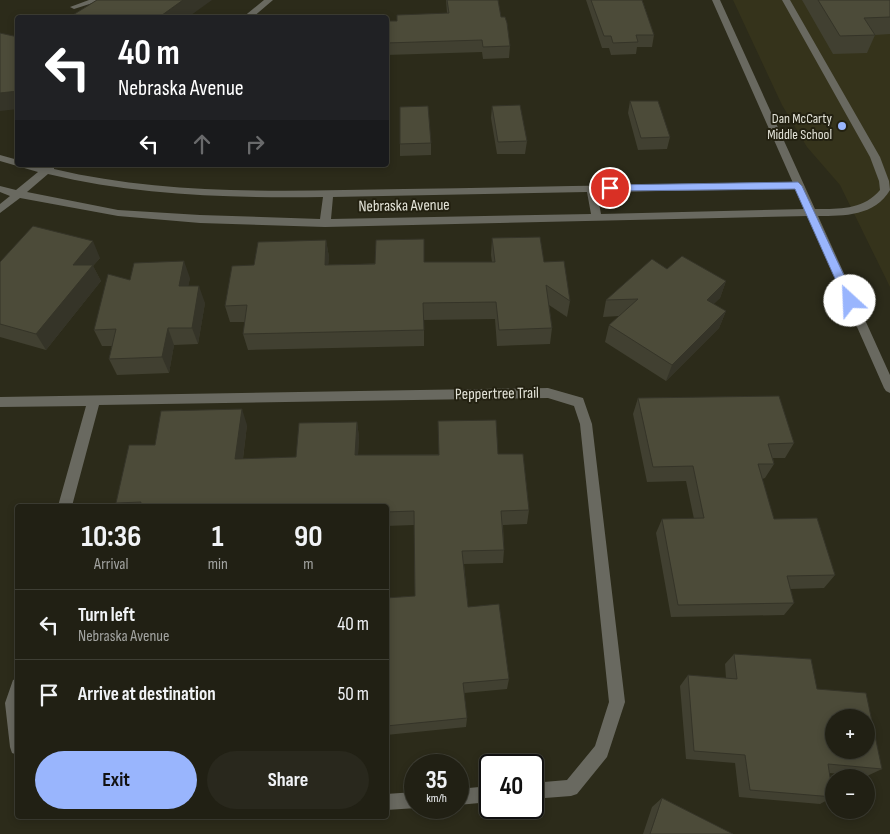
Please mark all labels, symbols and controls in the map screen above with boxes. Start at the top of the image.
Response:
text: 40 m [118,32,180,75]
icon: left [35,35,100,100]
text: Nebraska Avenue [118,75,244,102]
place label: Dan McCarty Middle School [767,110,833,143]
marker: Dan McCarty Middle School [836,120,848,132]
icon: left [135,130,163,158]
icon: ahead [188,130,216,158]
icon: right [241,130,269,158]
pin [589,167,631,209]
icon: arrive [596,174,624,202]
street label: Nebraska Avenue [358,196,450,216]
position arrow [823,274,875,326]
street label: Peppertree Trail [455,384,539,404]
text: 10:36 [81,519,141,555]
text: 1 [212,519,224,555]
text: 90 [294,519,323,555]
text: Arrival [94,555,129,574]
text: min [208,555,228,574]
text: m [303,555,314,574]
text: Turn left [78,604,135,627]
icon: left [35,611,63,639]
text: 40 m [337,613,369,636]
text: Nebraska Avenue [78,627,169,646]
icon: arrive [35,681,63,709]
text: Arrive at destination [78,683,216,706]
text: 50 m [338,683,369,706]
map controls [825,709,875,819]
button: + [825,709,875,759]
button: Exit [35,751,197,809]
button: Share [207,751,369,809]
speed limit sign: 40 [479,754,544,819]
text: 35 [425,765,448,796]
button: − [825,769,875,819]
text: km/h [426,791,447,806]

